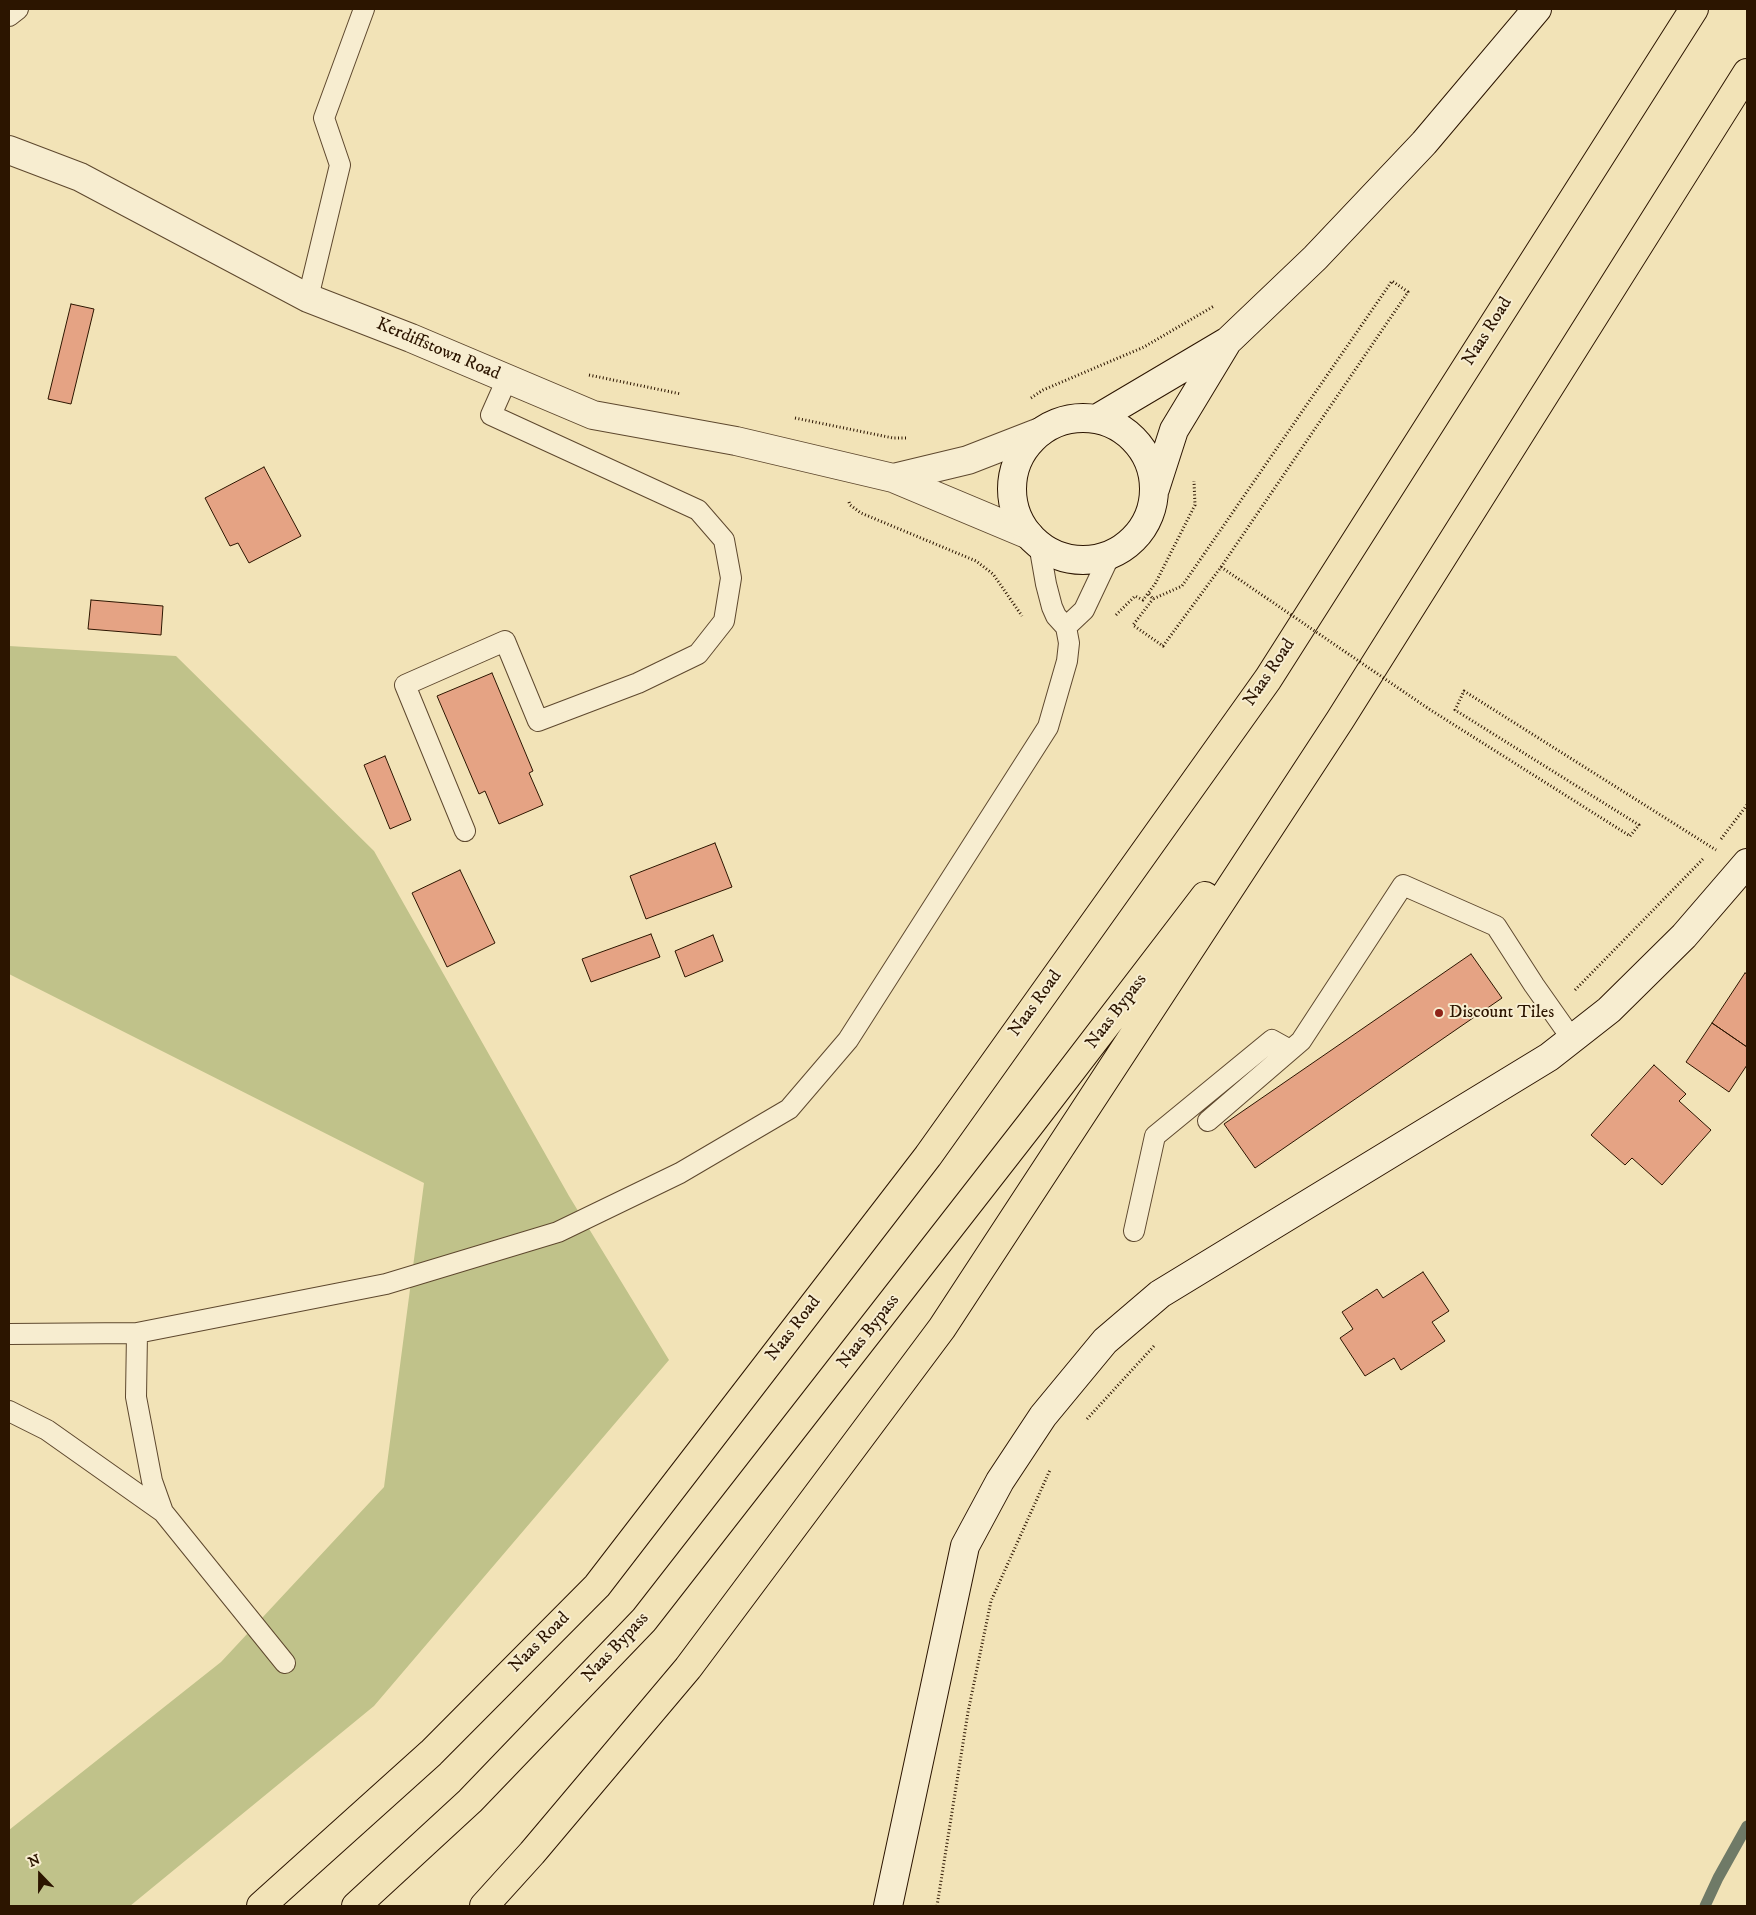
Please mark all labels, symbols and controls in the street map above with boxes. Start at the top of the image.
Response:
street label: Naas Road [1458,294,1518,370]
street label: Kerdiffstown Road [373,314,503,386]
street label: Naas Road [1240,635,1300,711]
street label: Naas Road [1005,967,1067,1041]
street label: Naas Bypass [1082,970,1152,1054]
place label: Discount Tiles [1449,1002,1554,1024]
marker: Discount Tiles [1433,1007,1445,1019]
street label: Naas Bypass [833,1291,905,1373]
street label: Naas Road [762,1292,826,1366]
street label: Naas Road [505,1608,575,1678]
street label: Naas Bypass [578,1608,654,1688]
north arrow [15,1850,65,1900]
text: N [26,1851,43,1872]

